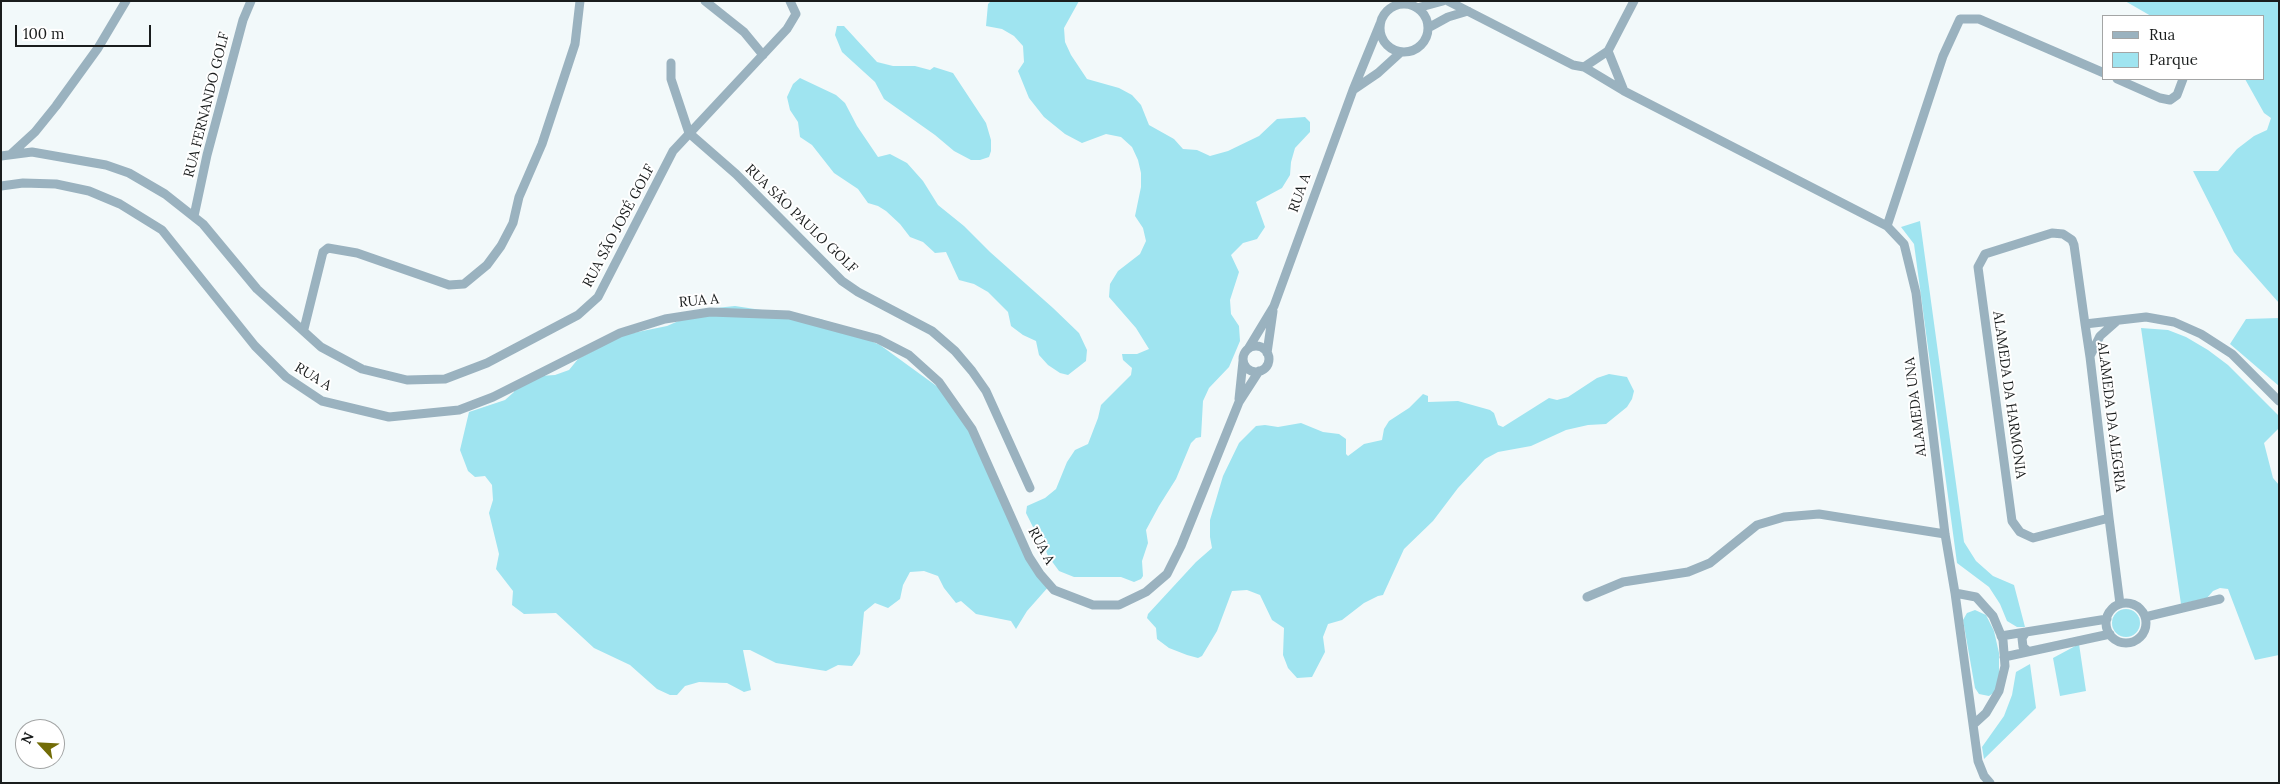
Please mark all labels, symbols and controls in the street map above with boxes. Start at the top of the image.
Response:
scale bar [18,15,154,47]
legend [2102,15,2265,80]
text: 100 m [23,24,64,43]
text: Rua [2149,25,2175,44]
street label: RUA FERNANDO GOLF [181,31,233,179]
text: Parque [2149,50,2198,69]
street label: RUA SÃO PAULO GOLF [741,161,861,277]
street label: RUA SÃO JOSÉ GOLF [580,162,658,290]
street label: RUA A [1285,171,1315,215]
street label: RUA A [678,291,720,311]
street label: ALAMEDA DA HARMONIA [1989,310,2029,480]
street label: ALAMEDA DA ALEGRIA [2093,341,2129,493]
street label: ALAMEDA UNA [1902,356,1930,458]
street label: RUA A [291,359,335,395]
street label: RUA A [1024,524,1058,568]
north arrow [15,719,65,769]
text: N [17,729,38,747]

